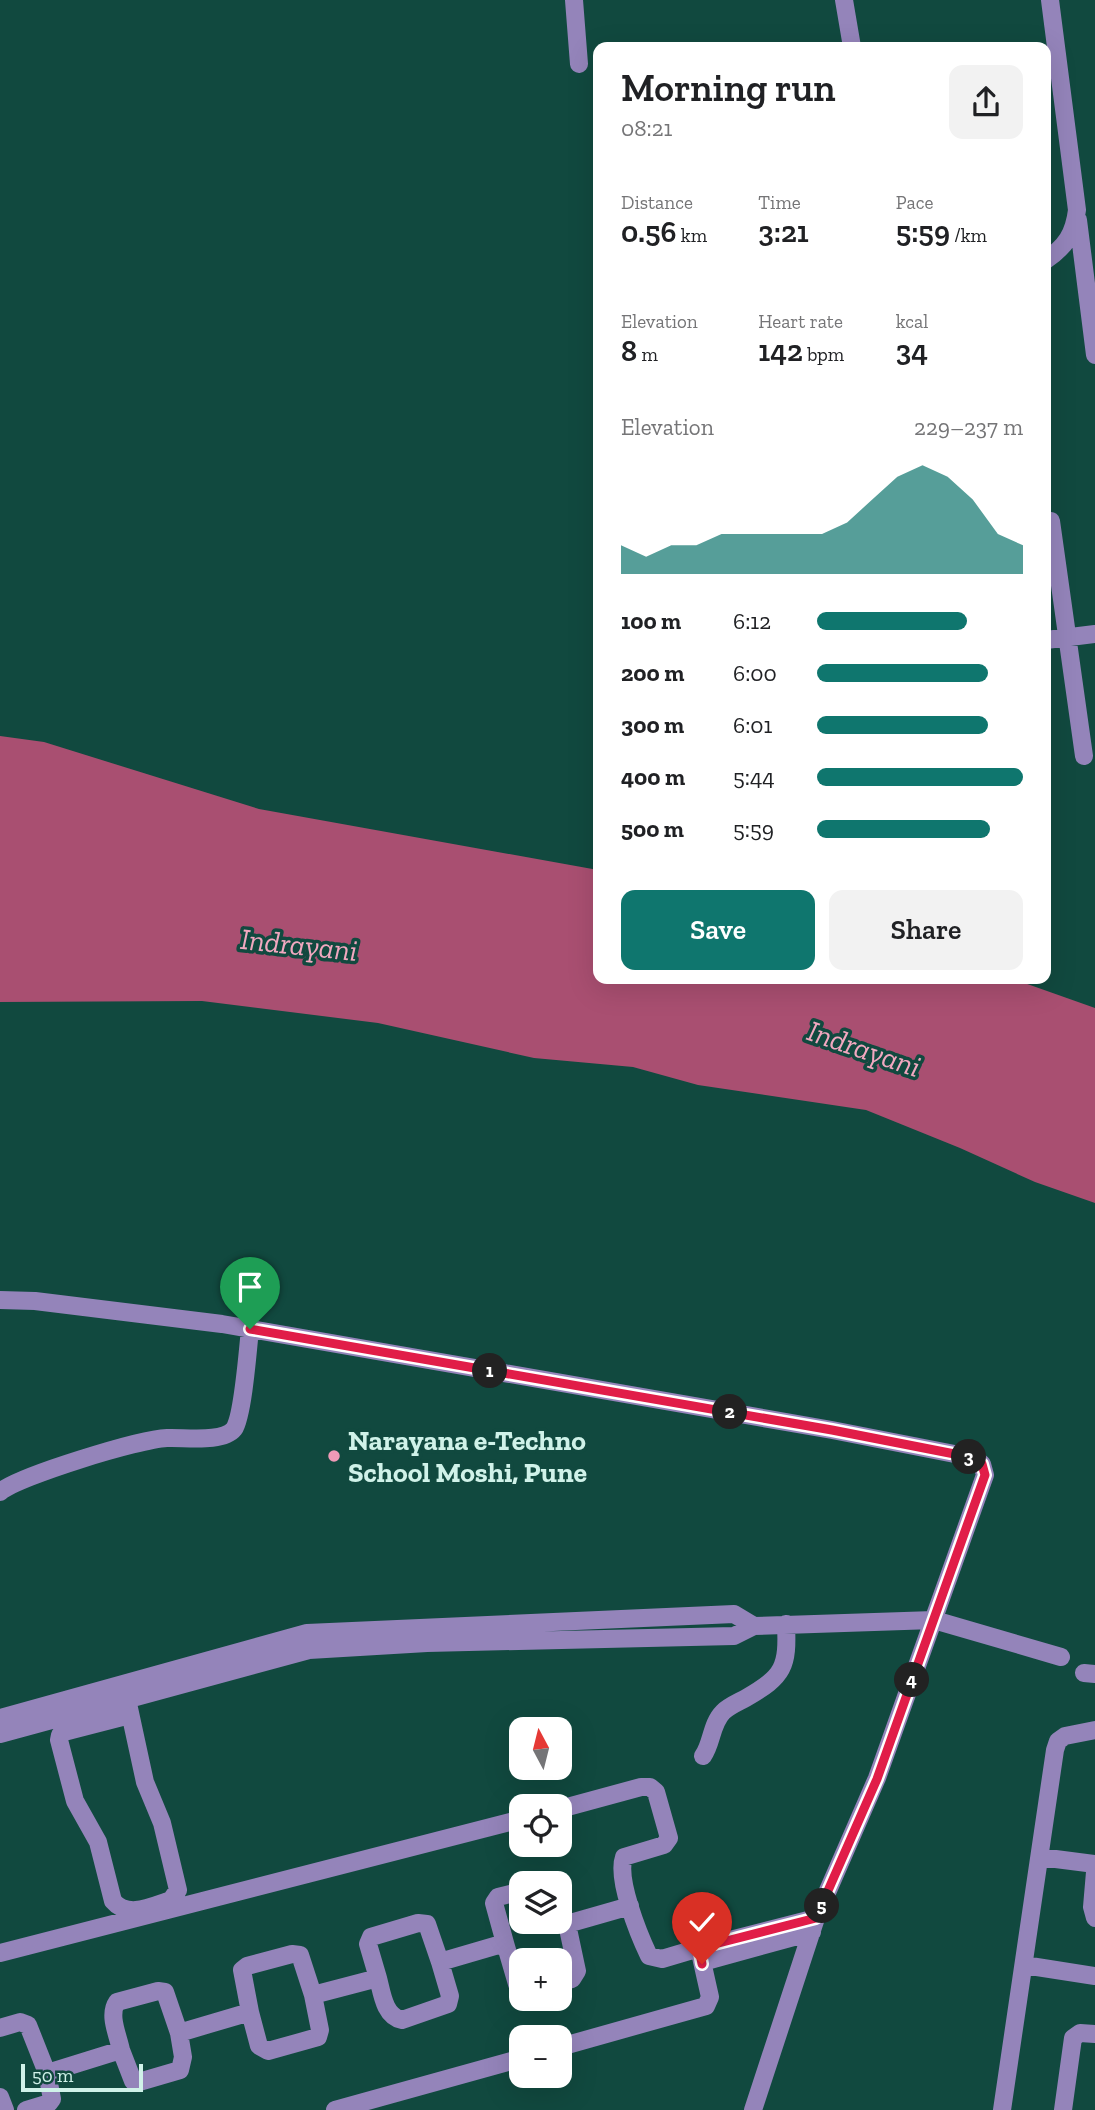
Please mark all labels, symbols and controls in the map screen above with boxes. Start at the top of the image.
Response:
text: Morning run [621,65,836,111]
button: share [949,65,1023,139]
text: 08:21 [621,114,672,142]
text: Distance [621,191,693,214]
text: Time [758,191,801,214]
text: Pace [896,191,933,214]
text: 0.56 [621,214,677,250]
text: 3:21 [758,214,809,250]
text: 5:59 [896,214,950,250]
text: km [677,224,707,247]
text: /km [950,224,987,247]
text: Elevation [621,310,698,333]
text: Heart rate [758,310,843,333]
text: kcal [896,310,928,333]
text: 8 [621,333,637,369]
text: 142 [758,333,803,369]
text: 34 [896,333,928,369]
text: m [637,343,658,366]
text: bpm [803,343,844,366]
text: Elevation [621,413,714,441]
text: 229–237 m [914,413,1023,441]
text: 100 m [621,607,681,635]
text: 6:12 [733,607,771,635]
text: 200 m [621,659,684,687]
text: 6:00 [733,659,777,687]
text: 300 m [621,711,684,739]
text: 6:01 [733,711,772,739]
text: 400 m [621,763,685,791]
text: 5:44 [733,763,775,791]
text: 500 m [621,815,684,843]
text: 5:59 [733,815,774,843]
button: Save [621,890,815,970]
button: Share [829,890,1023,970]
water label: Indrayani [239,921,359,969]
water label: Indrayani [803,1013,925,1085]
pin [220,1257,280,1329]
icon: arrive [231,1268,269,1306]
pin: 1 [472,1354,508,1388]
text: 1 [486,1359,493,1382]
pin: 2 [712,1394,748,1430]
text: 2 [724,1400,735,1423]
place label: Narayana e-Techno School Moshi, Pune [348,1424,587,1489]
pin: 3 [951,1440,986,1474]
text: 3 [963,1445,974,1468]
marker: Narayana e-Techno School Moshi, Pune [326,1448,342,1464]
pin: 4 [894,1662,930,1698]
text: 4 [906,1668,917,1691]
north arrow [509,1717,572,1780]
map controls [509,1717,572,2088]
button: locate [509,1794,572,1857]
button: layers [509,1871,572,1934]
pin: 5 [804,1888,840,1924]
pin [672,1892,732,1964]
text: 5 [817,1894,826,1917]
icon: check [683,1903,721,1941]
button: + [509,1948,572,2011]
button: − [509,2025,572,2088]
scale bar [21,2061,144,2093]
text: 50 m [32,2064,73,2087]

